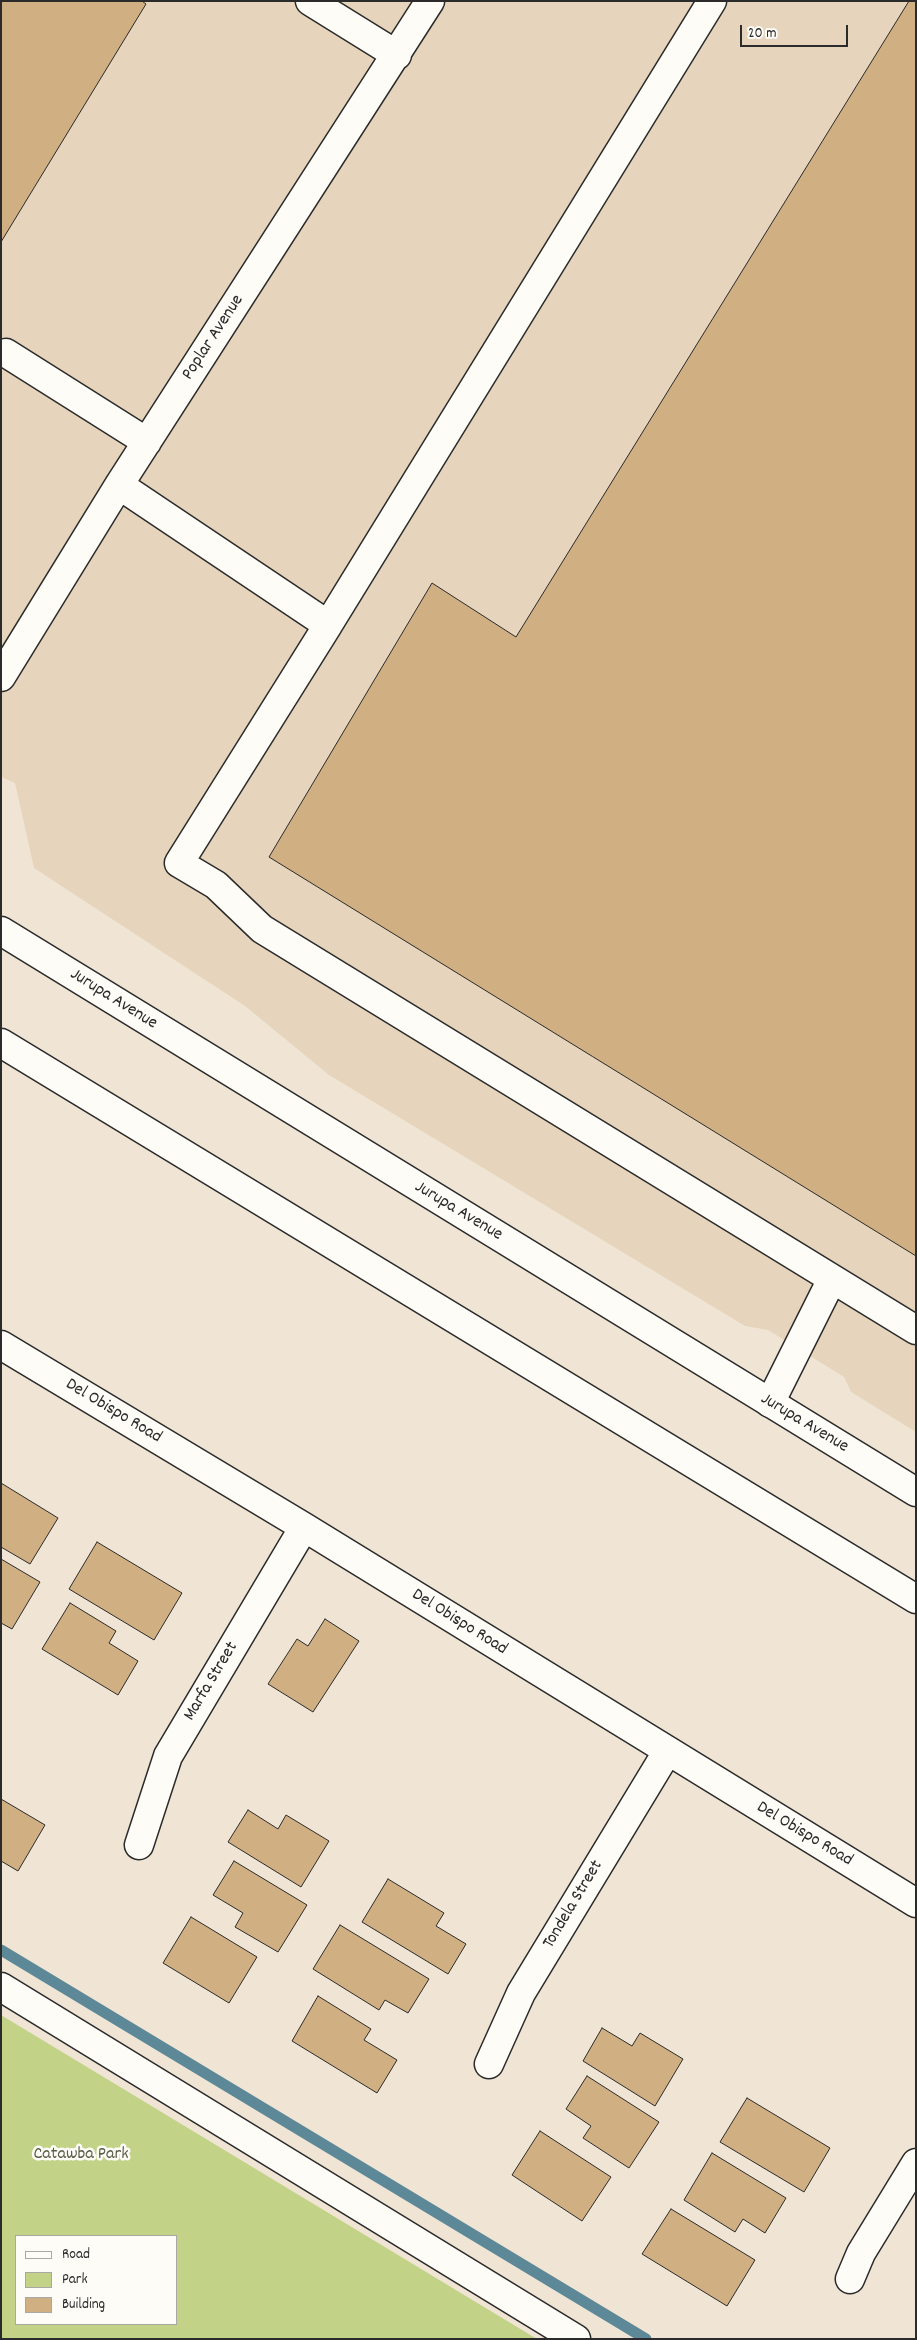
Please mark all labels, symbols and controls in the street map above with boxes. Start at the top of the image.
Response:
scale bar [742,15,850,47]
text: 20 m [748,23,776,45]
street label: Poplar Avenue [178,291,250,385]
street label: Jurupa Avenue [65,965,161,1035]
street label: Jurupa Avenue [410,1177,506,1247]
street label: Del Obispo Road [61,1375,165,1449]
street label: Jurupa Avenue [756,1389,852,1459]
street label: Del Obispo Road [407,1585,511,1661]
street label: Marfa Street [180,1639,244,1725]
street label: Del Obispo Road [752,1798,856,1872]
street label: Tondela Street [539,1857,609,1953]
park label: Catawba Park [33,2145,129,2167]
legend [15,2235,178,2325]
text: Road [62,2244,90,2266]
text: Park [62,2269,88,2291]
text: Building [62,2294,105,2316]

